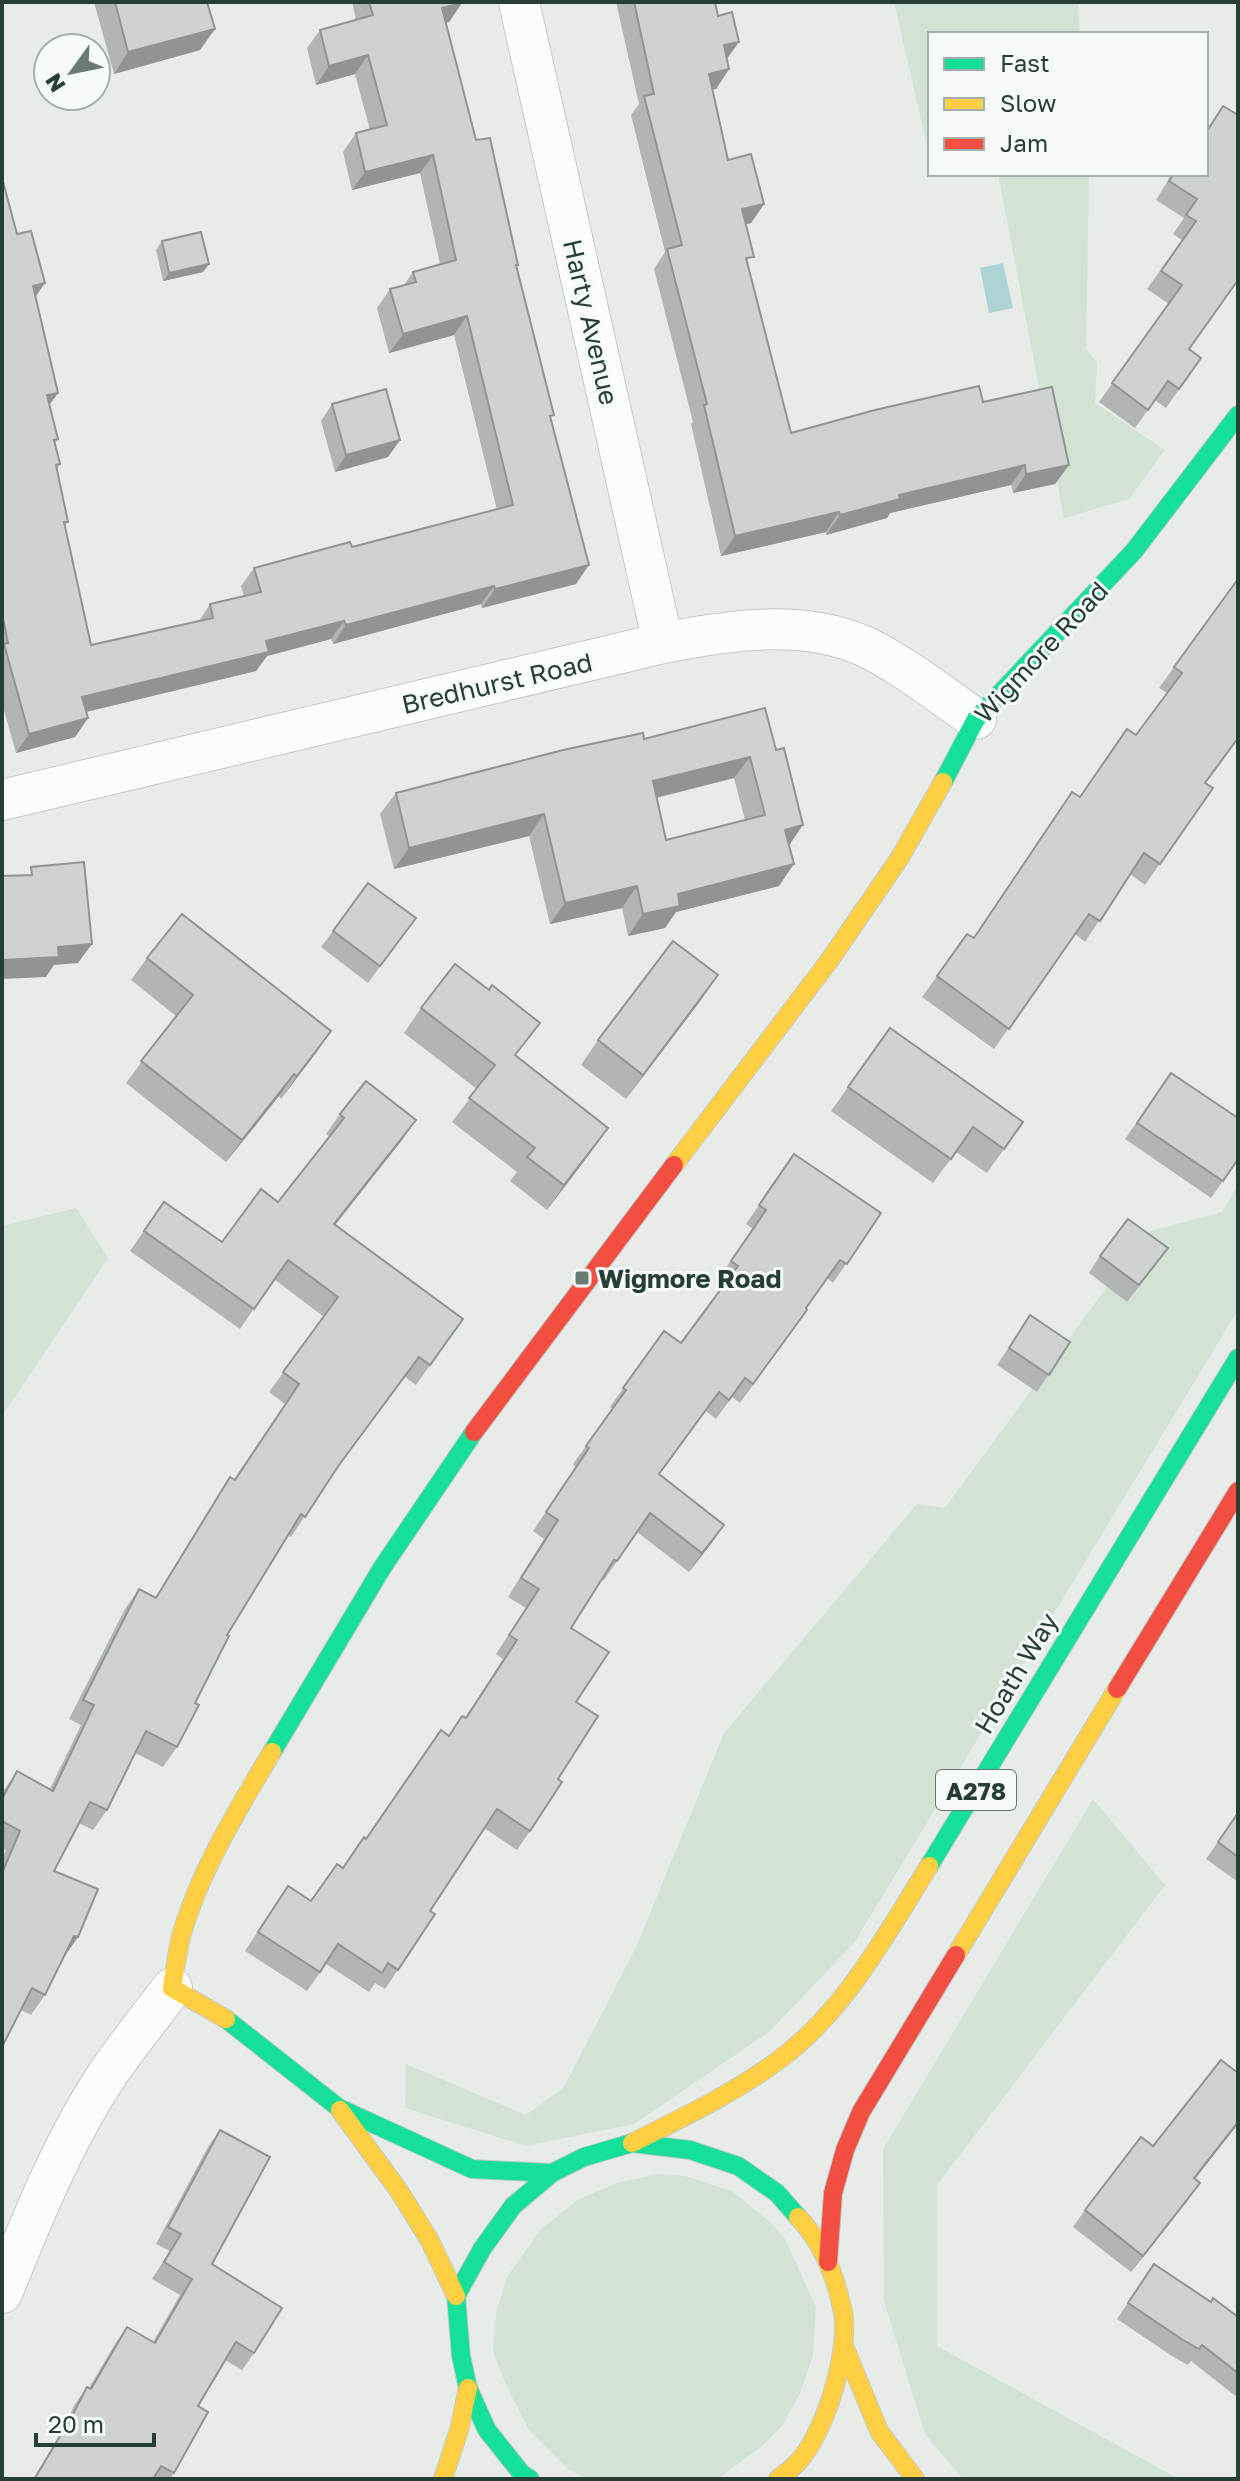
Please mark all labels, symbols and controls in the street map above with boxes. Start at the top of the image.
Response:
north arrow [32,32,112,112]
legend [928,32,1208,176]
text: Fast [1000,48,1050,77]
text: N [39,69,71,98]
text: Slow [1000,88,1056,117]
text: Jam [1000,128,1048,157]
street label: Harty Avenue [557,236,625,408]
street label: Wigmore Road [968,575,1114,729]
street label: Bredhurst Road [399,646,595,720]
place label: Wigmore Road [598,1263,781,1294]
marker: Wigmore Road [573,1269,591,1287]
street label: Hoath Way [968,1607,1064,1739]
road number: A278 [936,1770,1016,1810]
scale bar [36,2397,154,2447]
text: 20 m [48,2409,104,2438]

